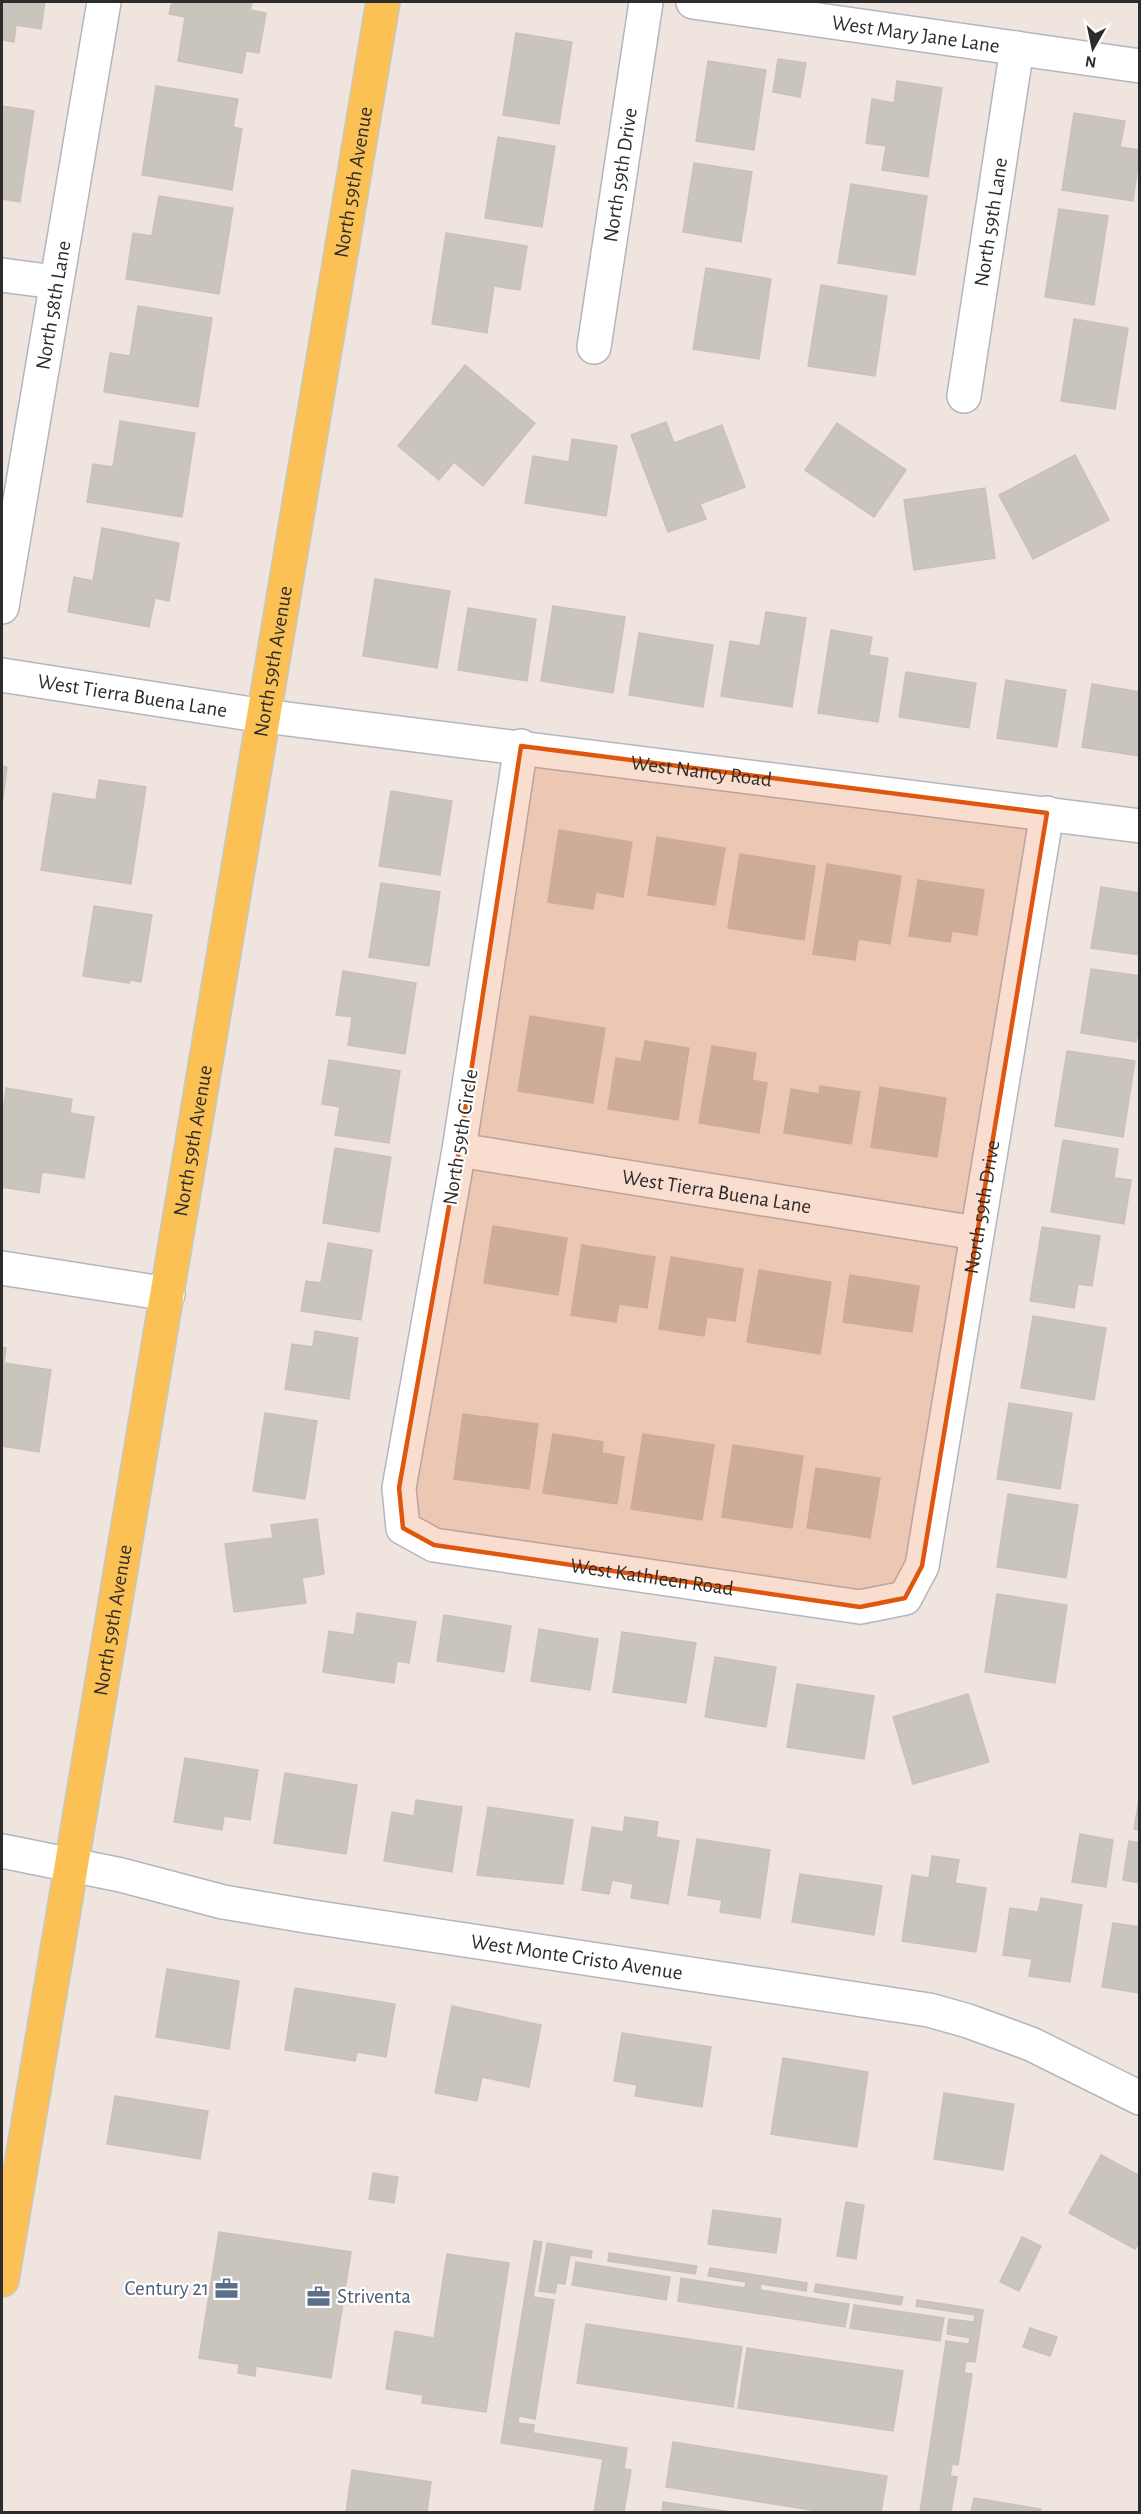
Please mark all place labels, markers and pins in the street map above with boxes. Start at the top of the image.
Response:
office icon: Century 21 [214,2275,240,2301]
place label: Century 21 [125,2278,209,2299]
office icon: Striventa [306,2283,332,2309]
place label: Striventa [337,2286,411,2307]

